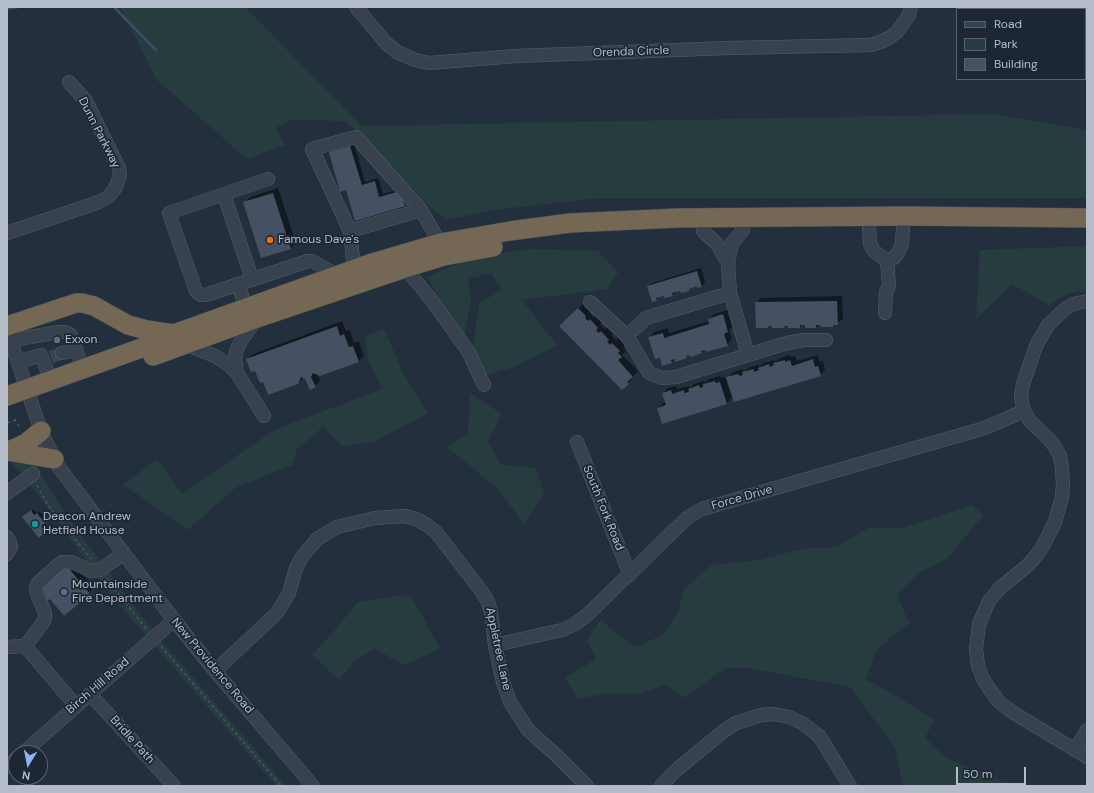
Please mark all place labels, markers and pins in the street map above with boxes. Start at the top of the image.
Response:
place label: Famous Dave's [278,233,359,247]
marker: Famous Dave's [265,235,275,245]
place label: Exxon [65,333,97,347]
marker: Exxon [52,335,62,345]
place label: Deacon Andrew Hetfield House [43,510,131,538]
marker: Deacon Andrew Hetfield House [30,519,40,529]
place label: Mountainside Fire Department [72,578,163,606]
marker: Mountainside Fire Department [59,587,69,597]

